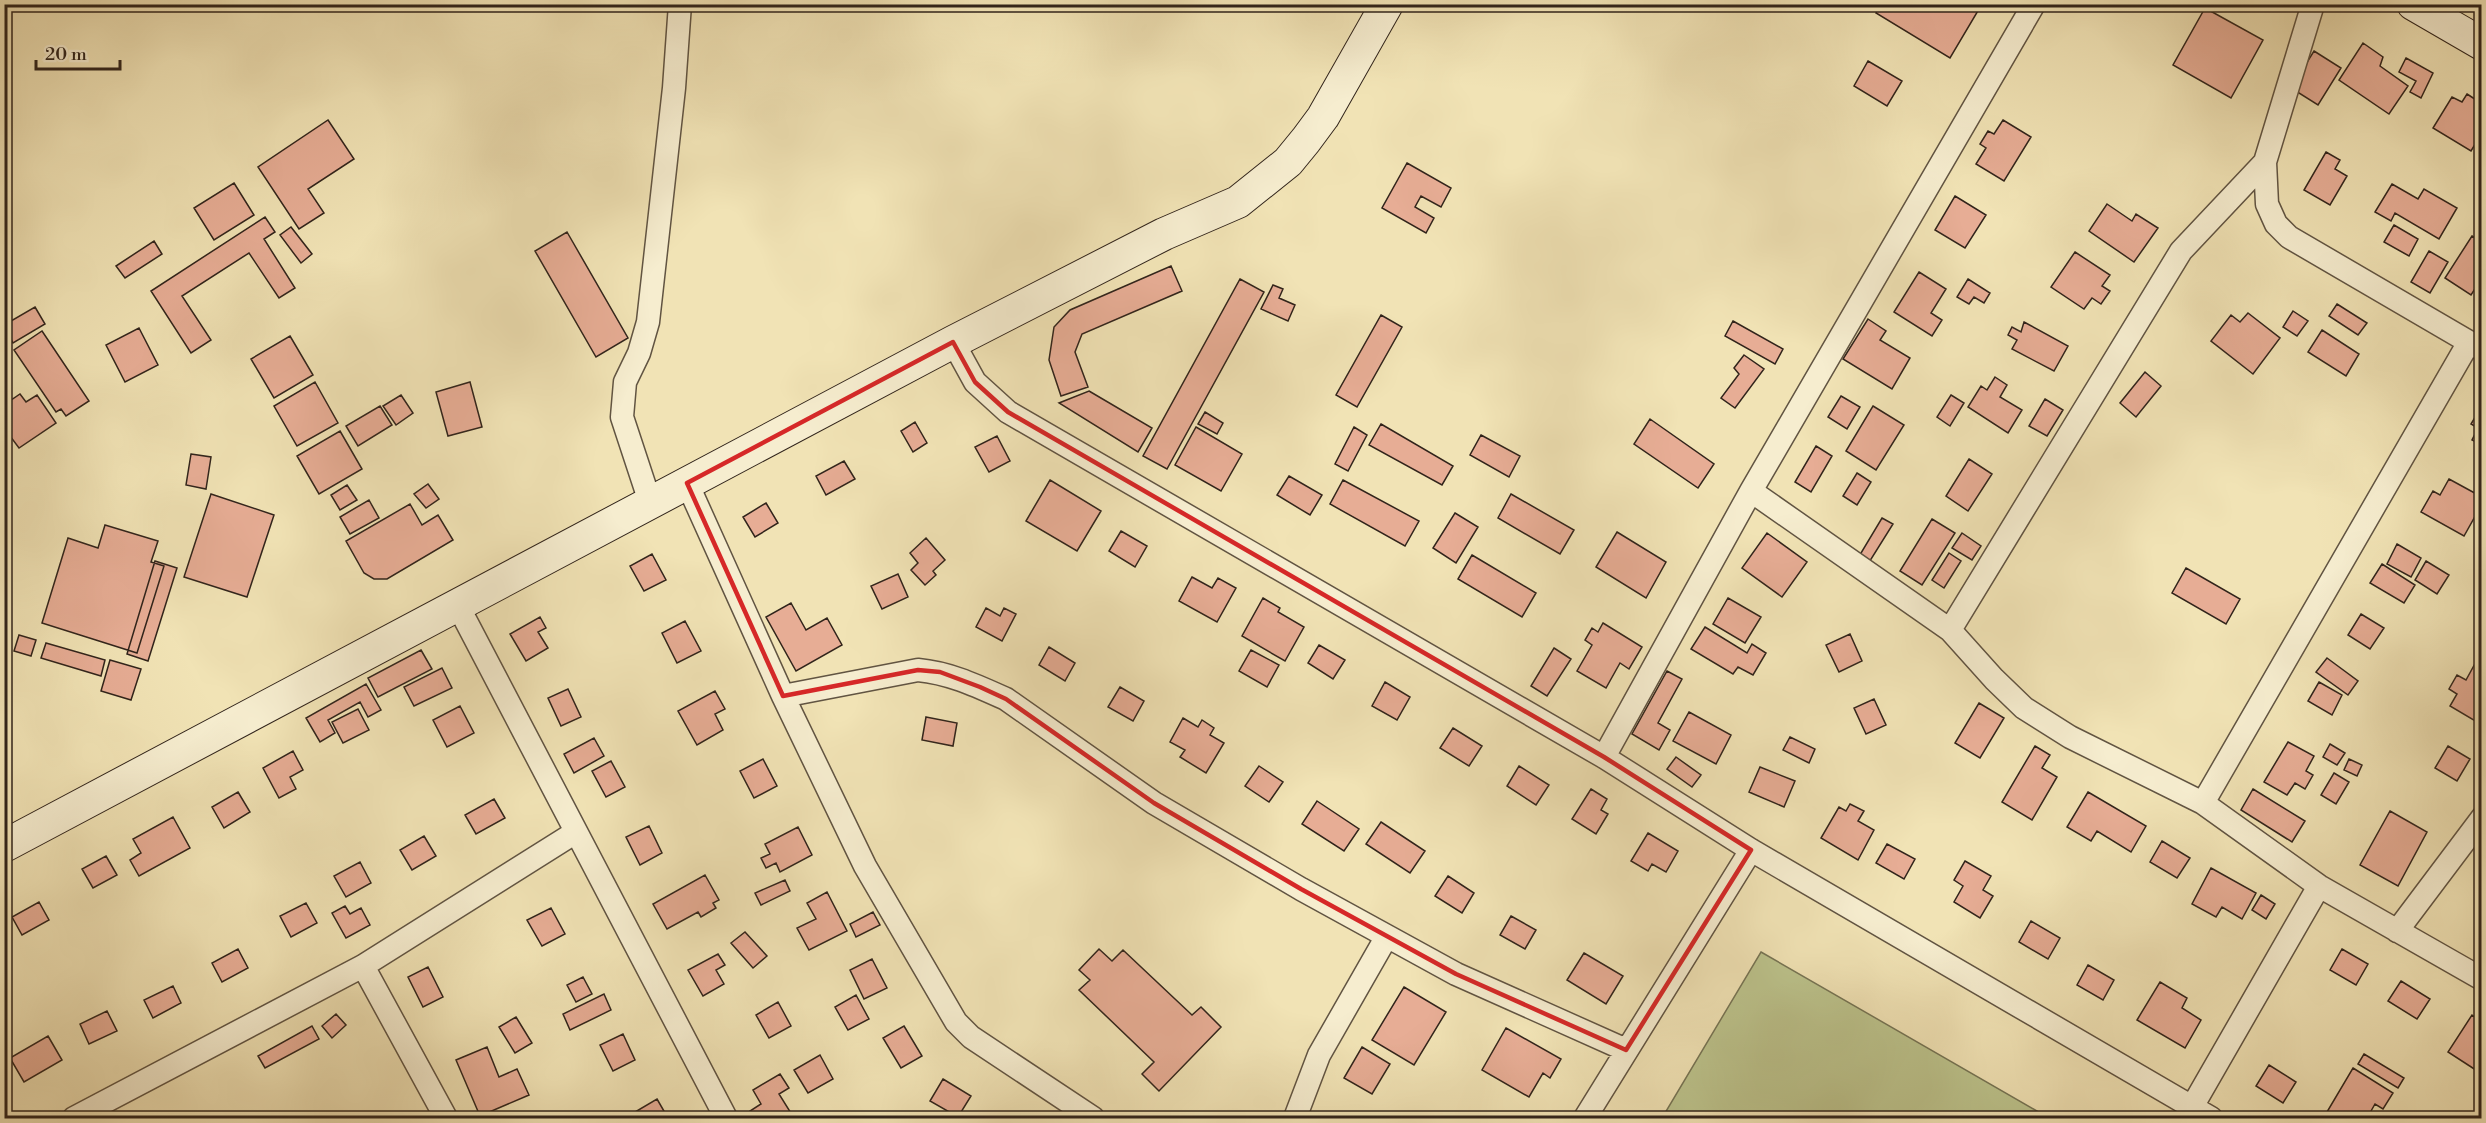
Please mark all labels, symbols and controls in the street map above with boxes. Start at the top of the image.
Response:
scale bar [36,33,120,71]
text: 20 m [45,43,87,66]

